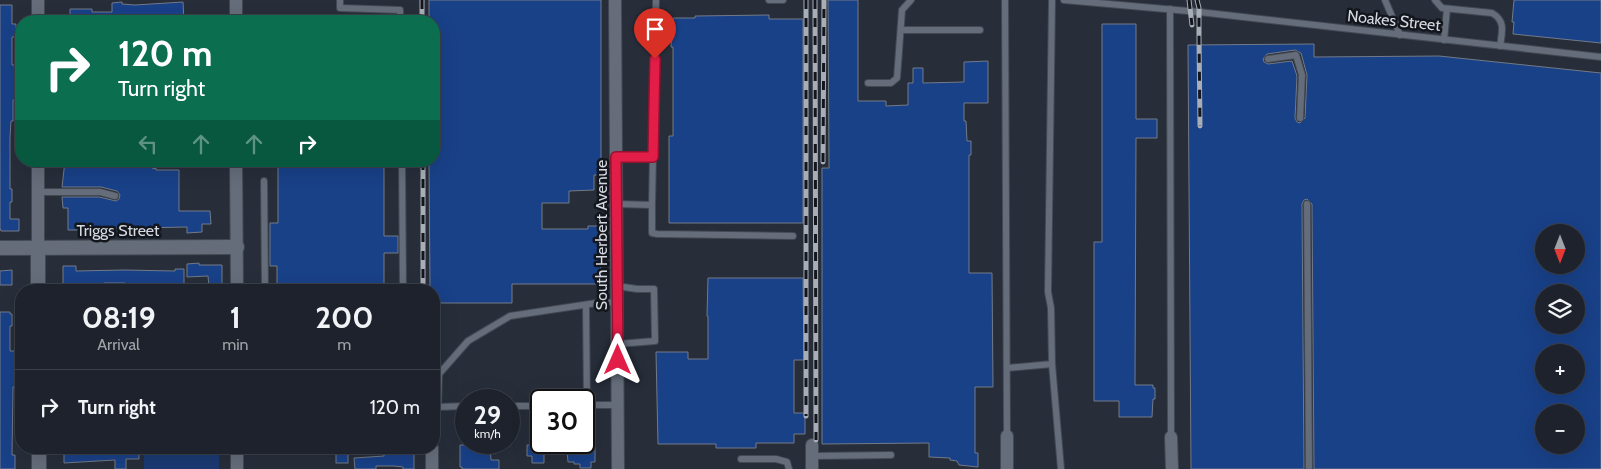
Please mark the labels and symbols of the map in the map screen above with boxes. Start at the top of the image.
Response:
street label: Noakes Street [1346,6,1442,35]
pin [634,8,676,59]
street label: South Herbert Avenue [592,160,611,310]
street label: Triggs Street [77,221,160,240]
north arrow [1535,224,1585,274]
position arrow [591,333,643,385]
speed limit sign: 30 [530,389,595,454]

